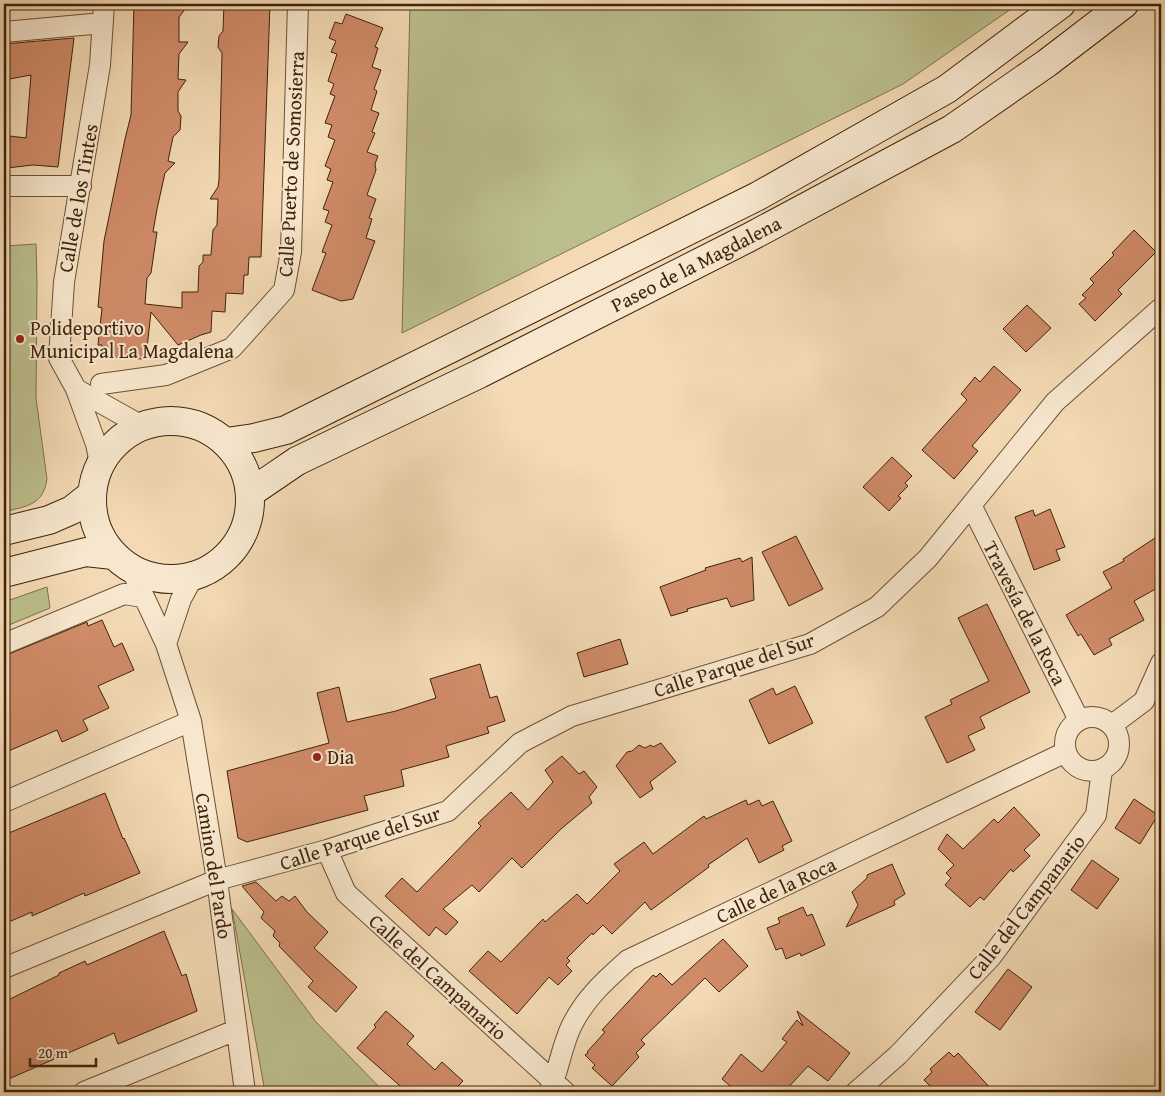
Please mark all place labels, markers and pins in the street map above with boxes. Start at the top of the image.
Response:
place label: Polideportivo Municipal La Magdalena [30,313,235,365]
marker: Polideportivo Municipal La Magdalena [14,333,26,345]
place label: Dia [327,742,355,771]
marker: Dia [311,751,323,763]

